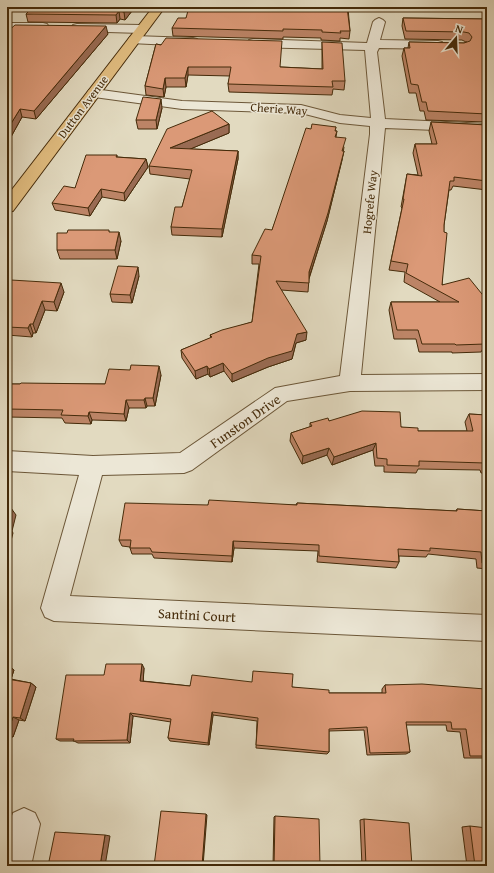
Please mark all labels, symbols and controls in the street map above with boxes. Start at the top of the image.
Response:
north arrow [436,18,476,58]
text: N [453,20,466,38]
street label: Dutton Avenue [53,71,112,142]
street label: Cherie Way [250,98,308,119]
street label: Hogrefe Way [358,169,381,235]
street label: Funston Drive [206,389,285,453]
street label: Santini Court [157,603,237,627]

